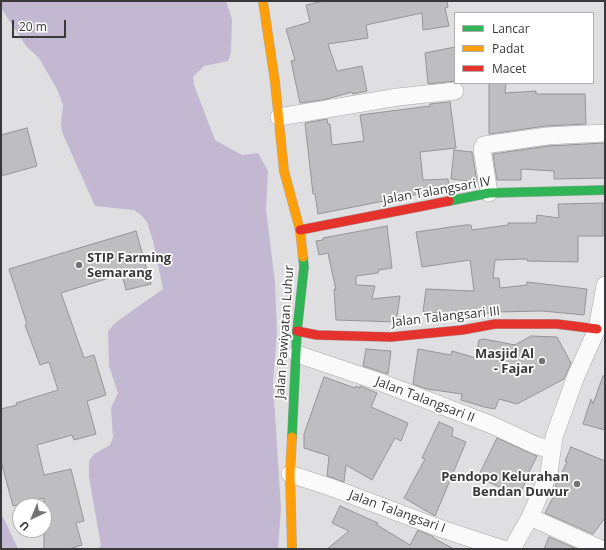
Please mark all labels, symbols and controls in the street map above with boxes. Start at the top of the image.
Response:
scale bar [14,12,68,38]
legend [454,12,594,84]
text: 20 m [19,18,47,35]
text: Lancar [492,20,530,37]
text: Padat [492,40,524,57]
text: Macet [492,60,526,77]
street label: Jalan Talangsari IV [382,174,492,208]
place label: STIP Farming Semarang [87,250,171,281]
marker: STIP Farming Semarang [74,260,84,270]
street label: Jalan Pawiyatan Luhur [273,265,297,399]
street label: Jalan Talangsari III [391,304,501,330]
place label: Masjid Al - Fajar [475,346,534,377]
marker: Masjid Al - Fajar [537,356,547,366]
street label: Jalan Talangsari II [373,374,477,426]
place label: Pendopo Kelurahan Bendan Duwur [441,469,569,500]
marker: Pendopo Kelurahan Bendan Duwur [572,479,582,489]
street label: Jalan Talangsari I [347,487,447,537]
north arrow [12,498,52,538]
text: U [16,518,32,535]

